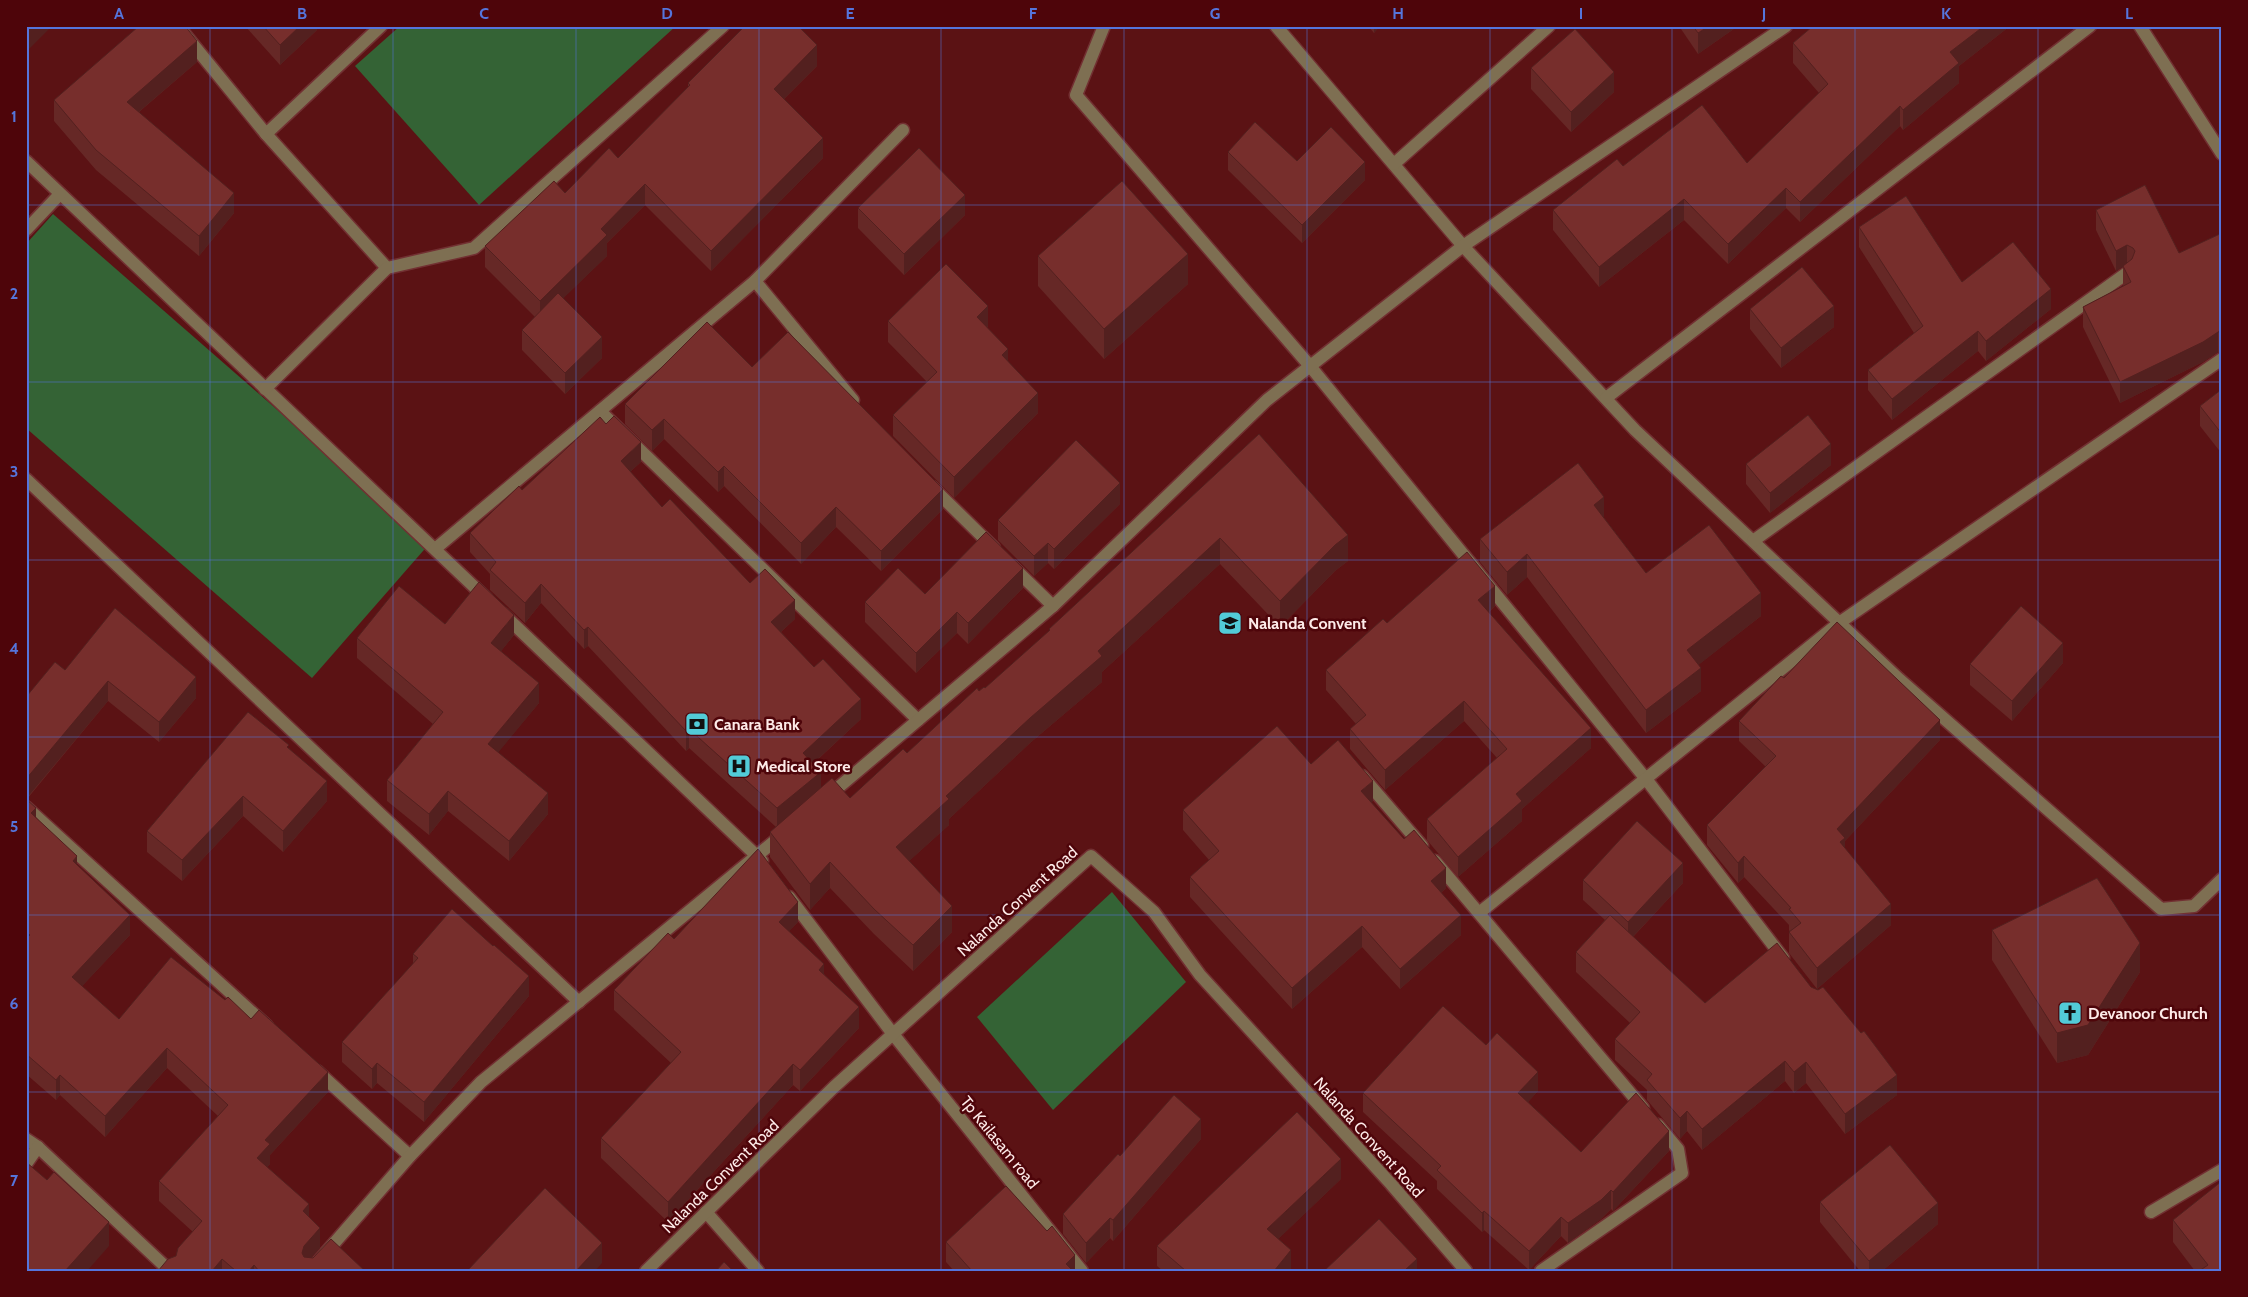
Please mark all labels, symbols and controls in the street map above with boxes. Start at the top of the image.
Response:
text: A [114,4,124,23]
text: B [297,4,307,23]
text: C [479,4,489,23]
text: D [661,4,673,23]
text: E [845,4,855,23]
text: F [1029,4,1038,23]
text: G [1210,4,1220,23]
text: H [1392,4,1404,23]
text: I [1579,4,1583,23]
text: J [1761,4,1766,23]
text: K [1941,4,1951,23]
text: L [2125,4,2133,23]
text: 1 [11,107,17,126]
text: 2 [10,284,18,303]
text: 3 [10,462,18,481]
school or university icon: Nalanda Convent [1217,610,1243,636]
place label: Nalanda Convent [1248,614,1367,633]
text: 4 [9,639,19,658]
bank icon: Canara Bank [684,711,710,737]
place label: Canara Bank [714,715,800,734]
hospital icon: Medical Store [726,753,752,779]
place label: Medical Store [756,757,850,776]
text: 5 [10,817,18,836]
street label: Nalanda Convent Road [953,842,1081,960]
text: 6 [10,994,19,1013]
church icon: Devanoor Church [2057,1000,2083,1026]
place label: Devanoor Church [2088,1004,2208,1023]
street label: Nalanda Convent Road [1310,1073,1428,1201]
street label: Tp Kailasam road [957,1092,1043,1192]
street label: Nalanda Convent Road [658,1116,783,1237]
text: 7 [10,1171,19,1190]

